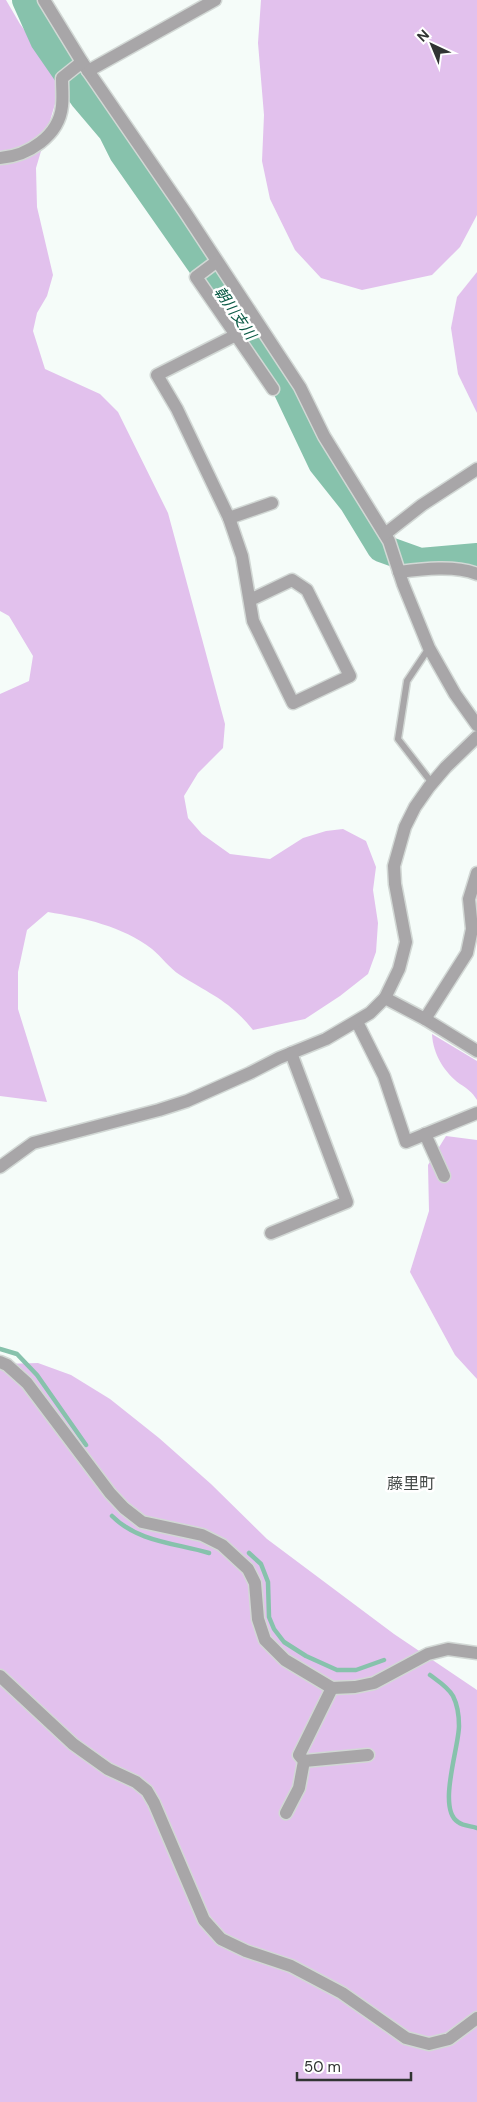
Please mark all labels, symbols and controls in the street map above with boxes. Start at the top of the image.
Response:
north arrow [407,20,457,70]
text: N [413,26,433,46]
water label: 朝川支川 [210,283,262,345]
district label: 藤里町 [387,1473,435,1494]
scale bar [297,2050,411,2082]
text: 50 m [304,2057,341,2077]

